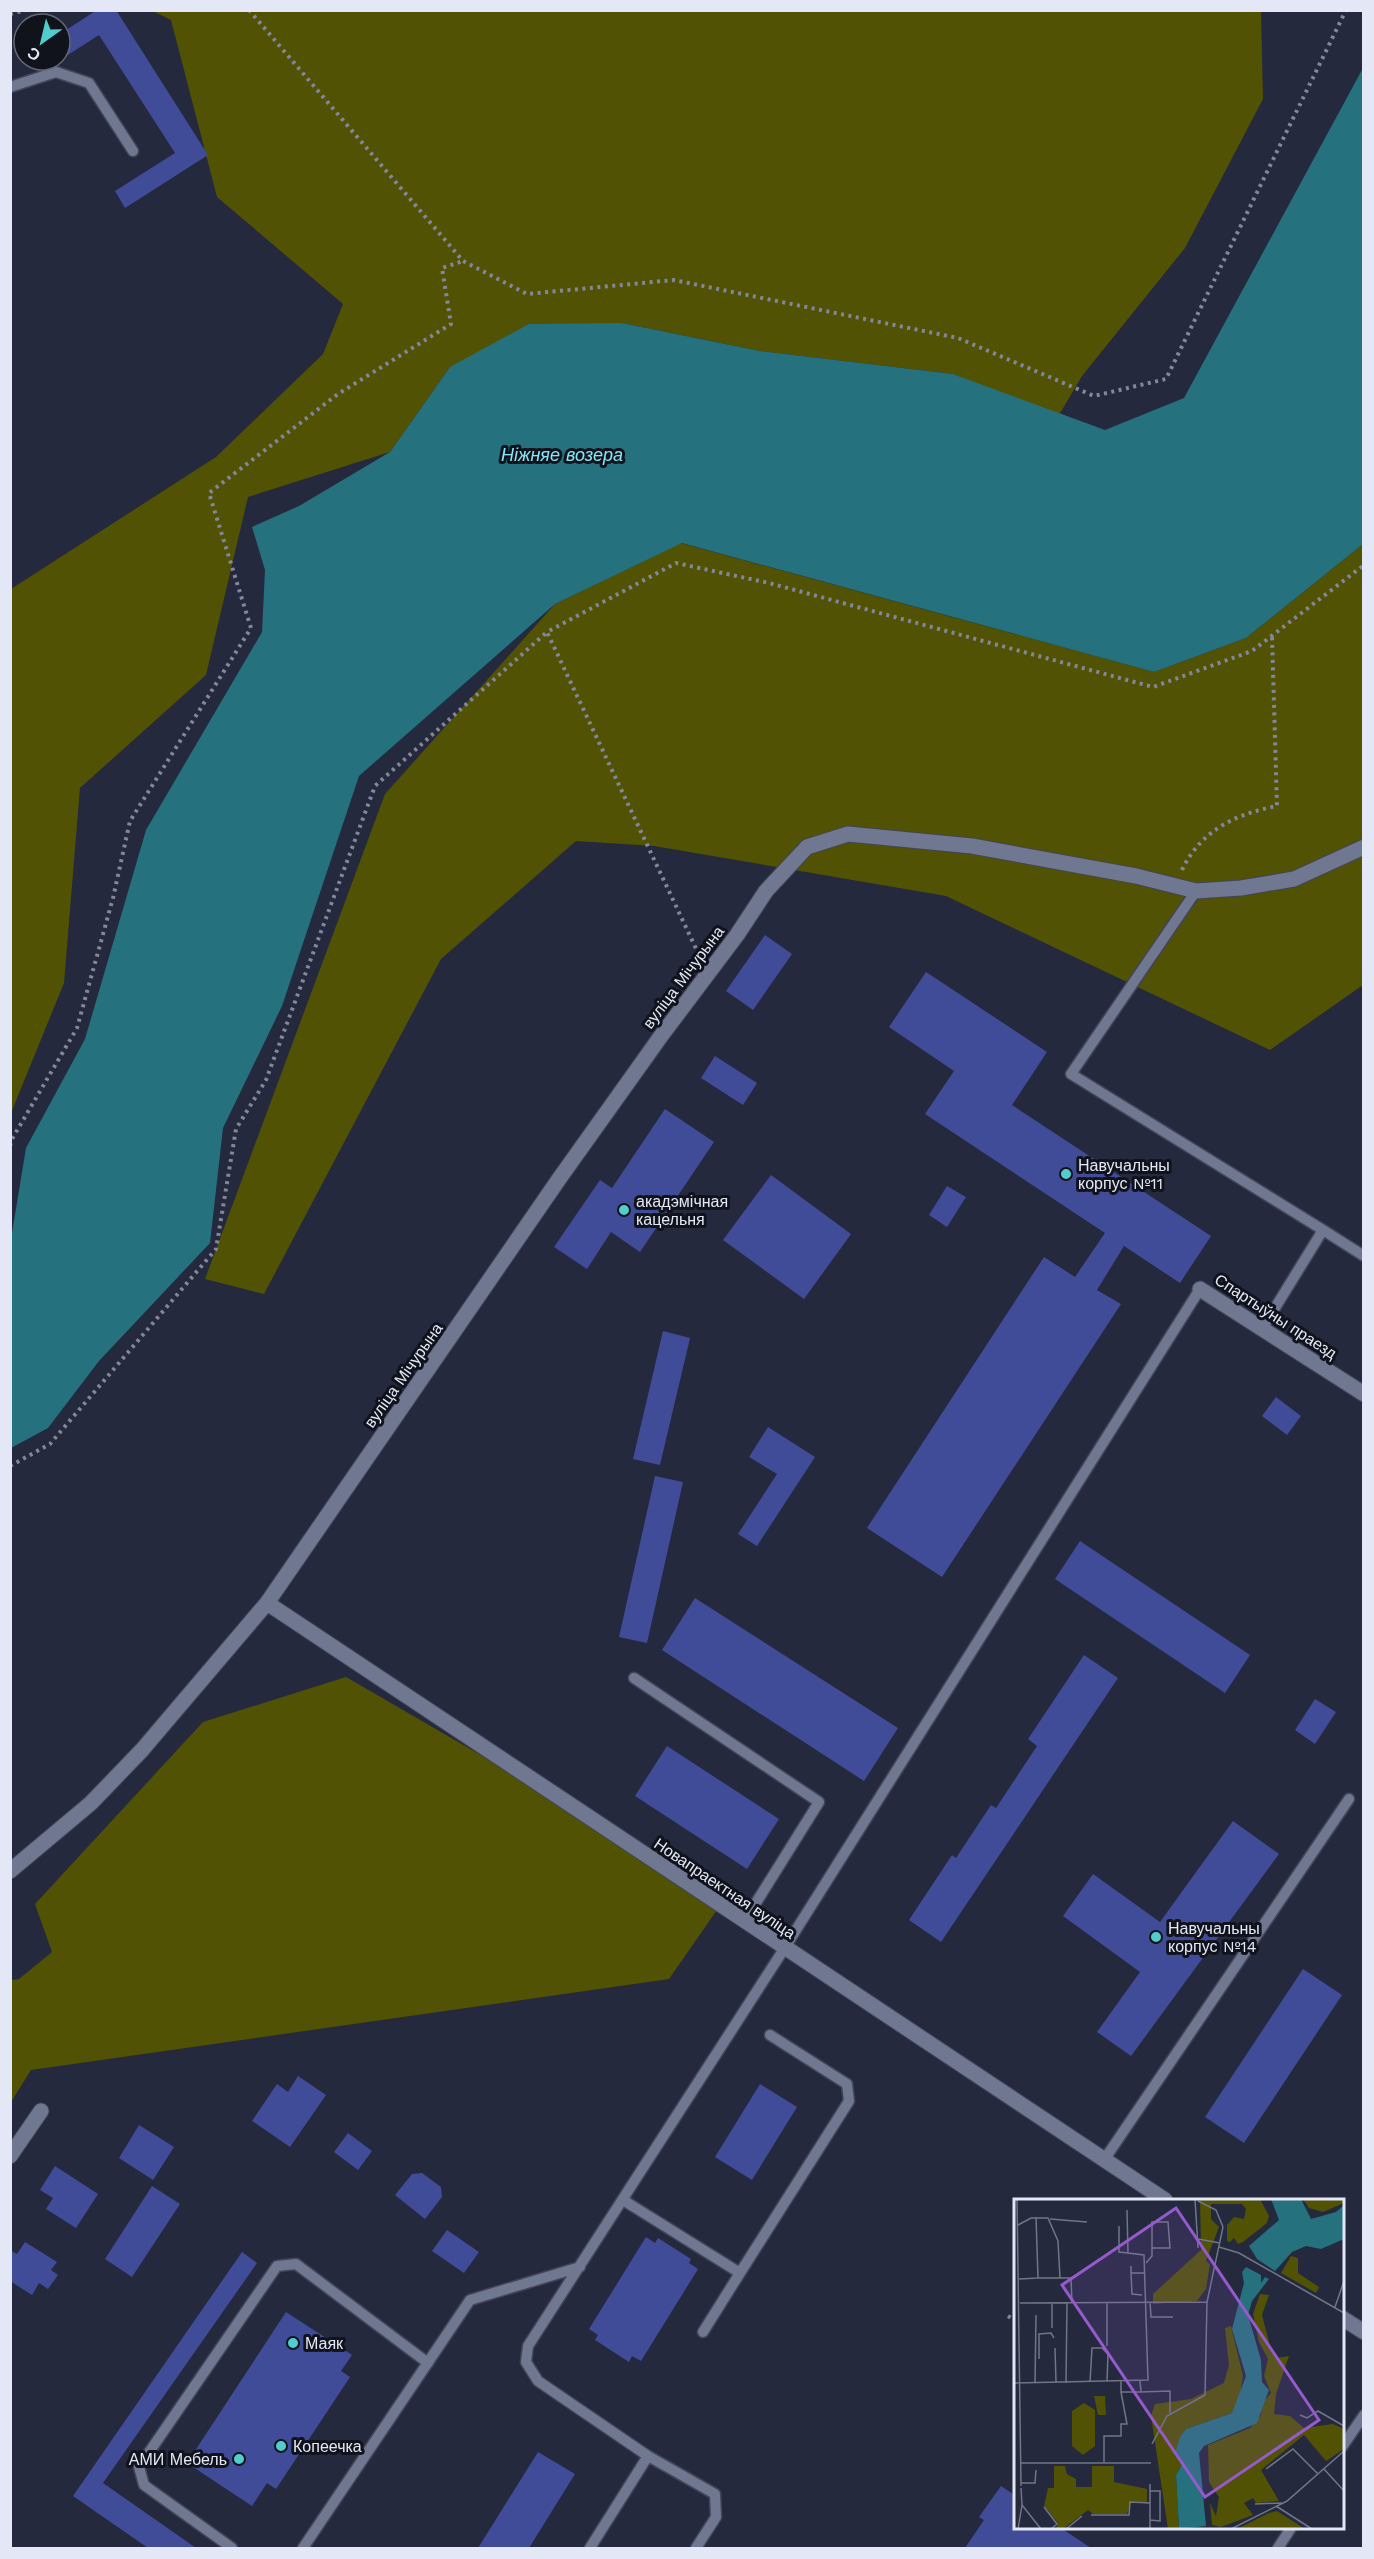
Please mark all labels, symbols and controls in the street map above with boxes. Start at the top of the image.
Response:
north arrow [12,12,72,72]
text: С [23,43,44,65]
water label: Ніжняе возера [501,444,623,465]
street label: вуліца Мічурына [639,922,728,1032]
place label: Навучальны корпус №11 [1078,1156,1170,1193]
marker: Навучальны корпус №11 [1059,1167,1073,1181]
place label: акадэмічная кацельня [636,1192,728,1229]
marker: акадэмічная кацельня [617,1203,631,1217]
street label: Спартыўны праезд [1211,1270,1341,1363]
street label: вуліца Мічурына [360,1319,447,1431]
street label: Новапраектная вуліца [651,1834,799,1943]
place label: Навучальны корпус №14 [1168,1919,1260,1956]
marker: Навучальны корпус №14 [1149,1930,1163,1944]
inset map [1014,2199,1344,2529]
place label: Маяк [305,2334,344,2353]
marker: Маяк [286,2336,300,2350]
place label: Копеечка [293,2437,362,2456]
marker: Копеечка [274,2439,288,2453]
place label: АМИ Мебель [129,2450,227,2469]
marker: АМИ Мебель [232,2452,246,2466]

